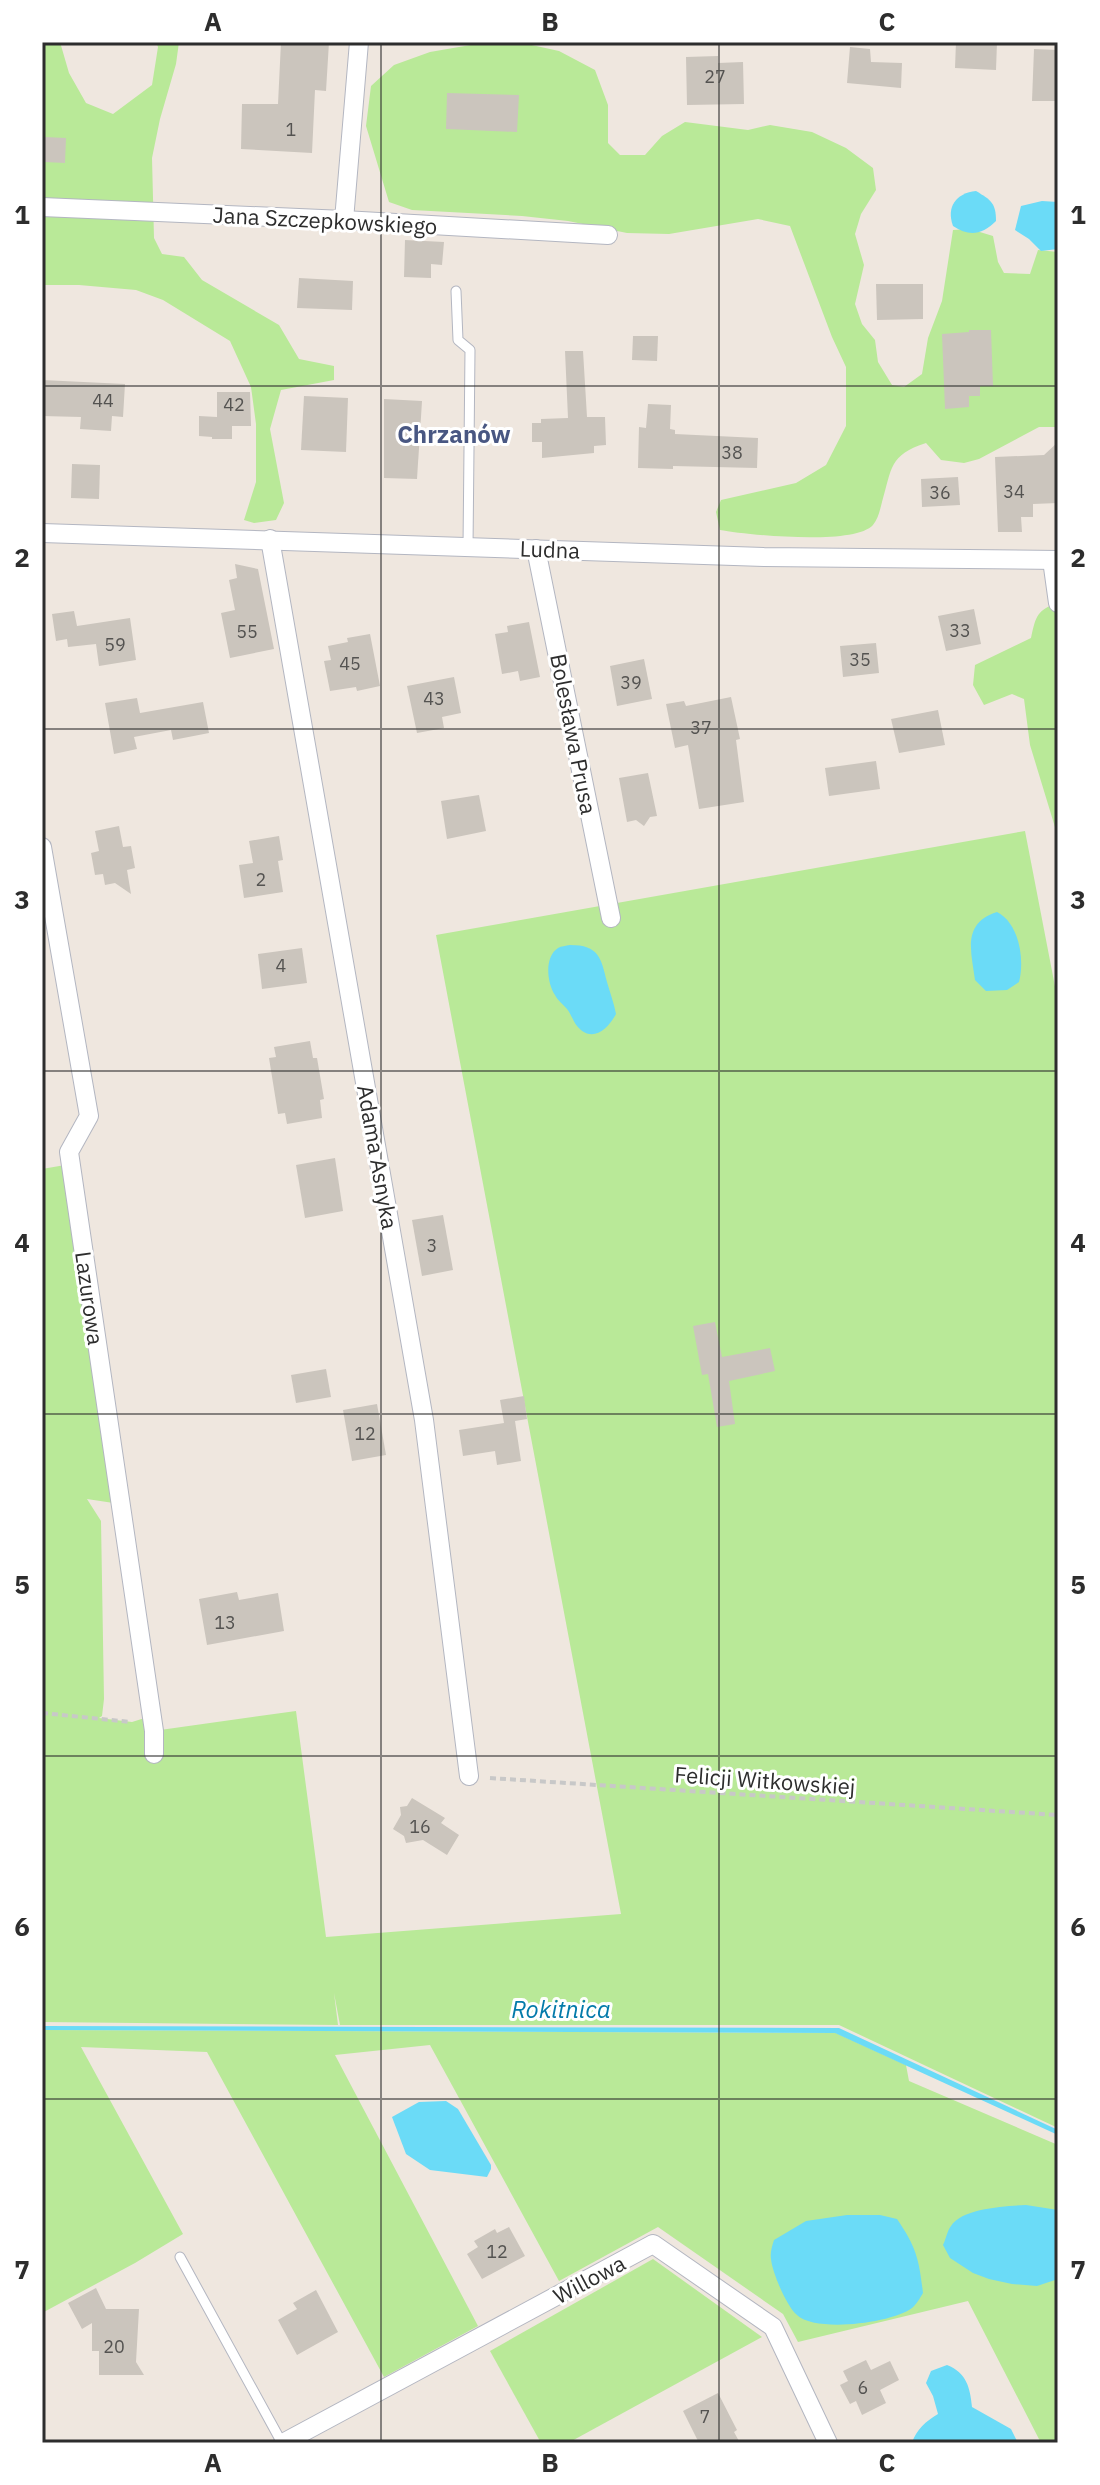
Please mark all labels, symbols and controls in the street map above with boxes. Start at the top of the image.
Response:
text: A [204,4,222,38]
text: B [541,4,559,38]
text: C [879,4,896,38]
house number: 27 [704,65,726,88]
house number: 1 [286,118,296,141]
text: 1 [14,197,30,231]
text: 1 [1070,197,1086,231]
street label: Jana Szczepkowskiego [212,200,438,240]
house number: 44 [92,389,114,412]
house number: 42 [223,393,245,416]
district label: Chrzanów [397,418,511,450]
house number: 38 [721,441,743,464]
house number: 34 [1003,480,1025,503]
house number: 36 [929,481,951,504]
street label: Ludna [519,533,581,565]
text: 2 [14,540,30,574]
text: 2 [1070,540,1086,574]
house number: 33 [949,619,971,642]
house number: 55 [236,620,258,643]
house number: 59 [104,633,126,656]
house number: 35 [849,648,871,671]
street label: Bolesława Prusa [544,651,604,817]
house number: 45 [339,652,361,675]
house number: 39 [620,671,642,694]
house number: 43 [423,687,445,710]
house number: 37 [690,716,712,739]
house number: 2 [256,868,266,891]
text: 3 [14,882,30,916]
text: 3 [1070,882,1086,916]
house number: 4 [276,954,287,977]
street label: Adama Asnyka [351,1083,405,1232]
text: 4 [14,1225,30,1259]
text: 4 [1070,1225,1086,1259]
house number: 3 [427,1234,437,1257]
street label: Lazurowa [69,1249,111,1347]
house number: 12 [354,1422,376,1445]
text: 5 [14,1567,30,1601]
text: 5 [1070,1567,1086,1601]
house number: 13 [214,1611,236,1634]
street label: Felicji Witkowskiej [674,1759,856,1801]
house number: 16 [409,1815,431,1838]
text: 6 [14,1909,30,1943]
text: 6 [1070,1909,1086,1943]
water label: Rokitnica [511,1993,611,2025]
house number: 12 [486,2240,508,2263]
street label: Willowa [548,2248,630,2310]
text: 7 [14,2252,30,2286]
text: 7 [1070,2252,1086,2286]
house number: 20 [103,2335,125,2358]
house number: 6 [858,2376,868,2399]
house number: 7 [700,2405,710,2428]
text: A [204,2445,222,2479]
text: B [541,2445,559,2479]
text: C [879,2445,896,2479]

